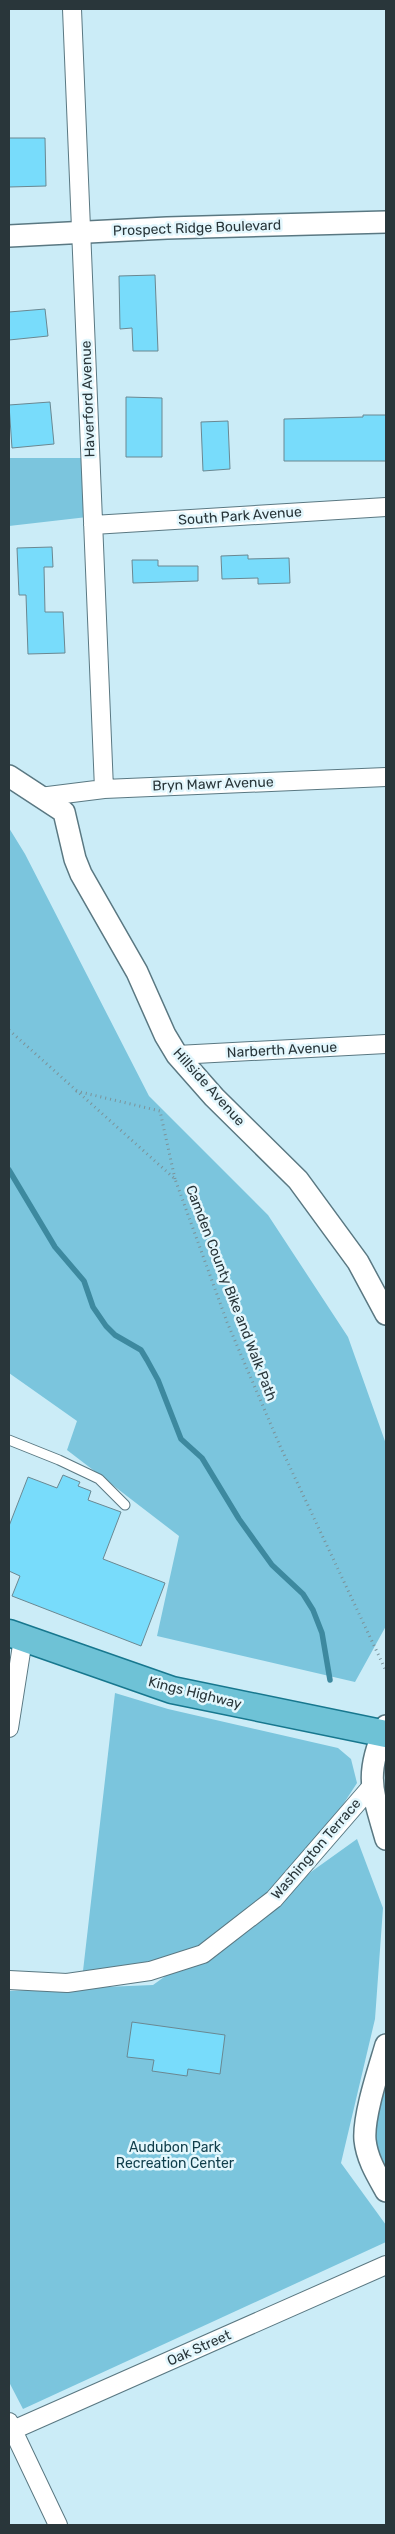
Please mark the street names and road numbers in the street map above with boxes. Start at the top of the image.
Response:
street label: Prospect Ridge Boulevard [113,217,281,239]
street label: Haverford Avenue [77,340,99,458]
street label: South Park Avenue [178,503,302,529]
street label: Bryn Mawr Avenue [152,773,274,795]
street label: Narberth Avenue [226,1039,338,1061]
street label: Hillside Avenue [170,1045,249,1130]
street label: Camden County Bike and Walk Path [182,1183,280,1403]
street label: Kings Highway [147,1673,244,1713]
street label: Washington Terrace [268,1795,365,1903]
street label: Oak Street [164,2326,234,2370]

